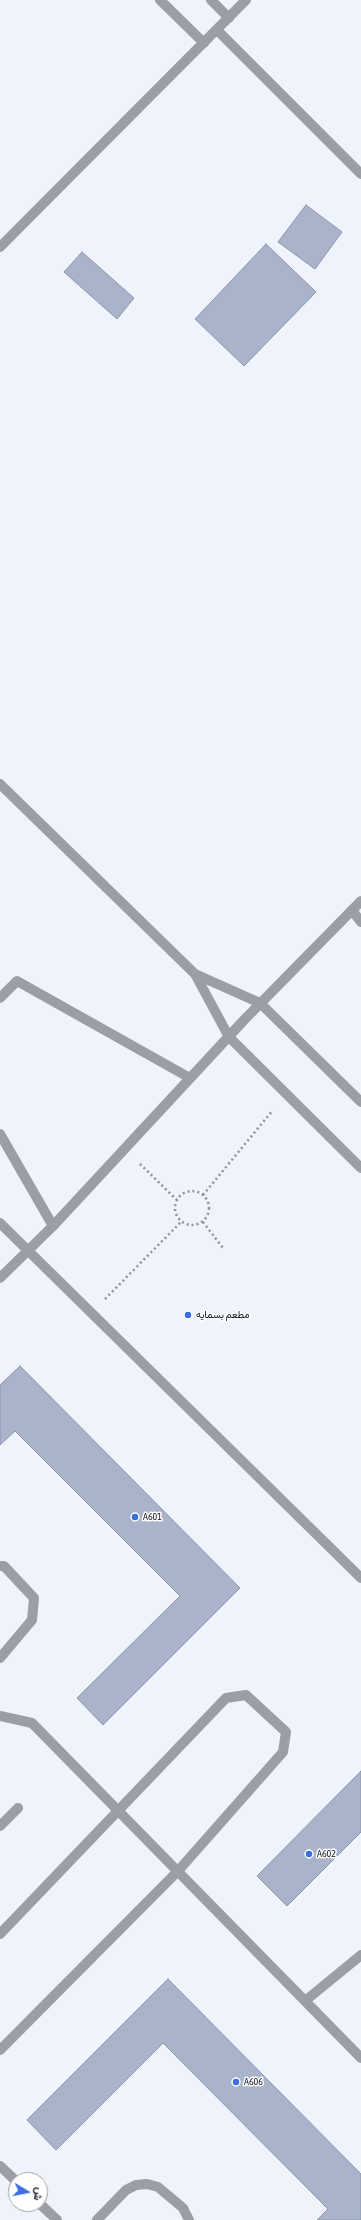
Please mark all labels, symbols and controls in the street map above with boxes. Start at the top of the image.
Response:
place label: مطعم بسمايه [196,1309,250,1321]
marker: مطعم بسمايه [183,1310,193,1320]
place label: A601 [143,1511,162,1523]
marker: A601 [130,1512,140,1522]
place label: A602 [317,1848,336,1860]
marker: A602 [304,1849,314,1859]
place label: A606 [244,2076,263,2088]
marker: A606 [231,2077,241,2087]
north arrow [8,2172,48,2212]
text: ش [32,2186,46,2201]

